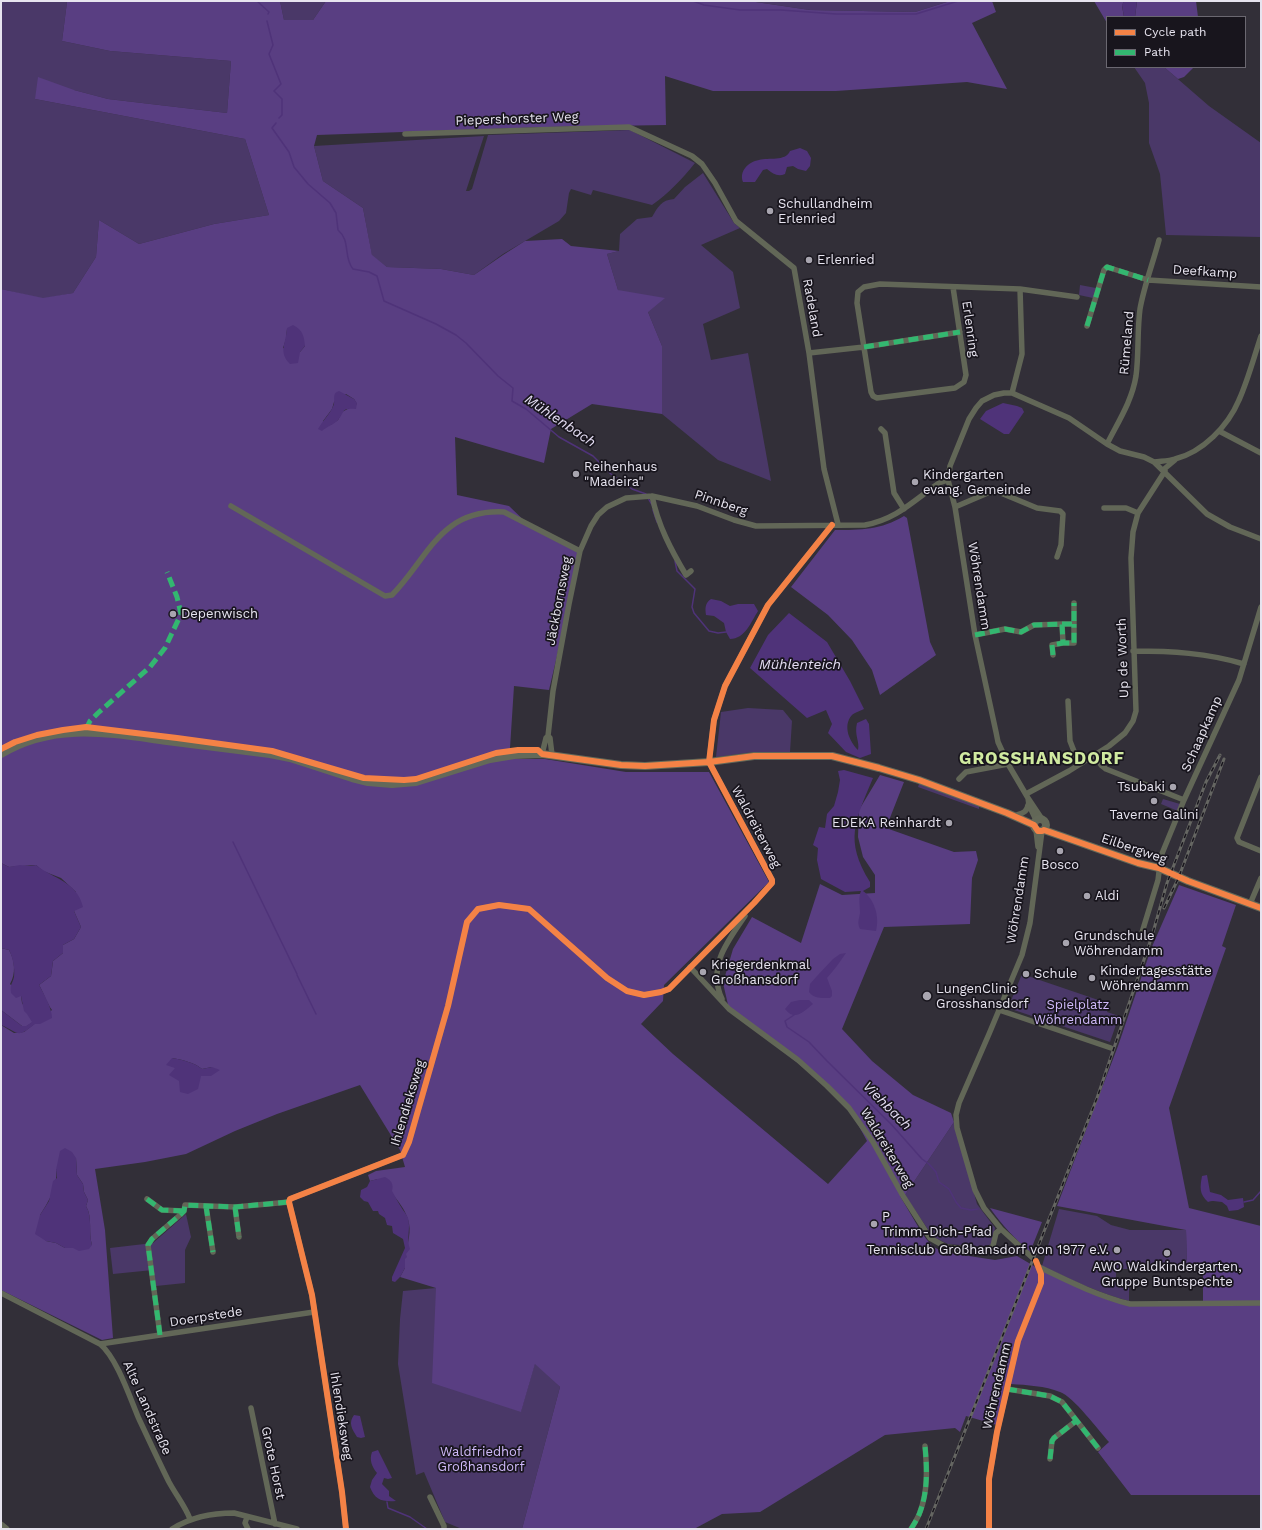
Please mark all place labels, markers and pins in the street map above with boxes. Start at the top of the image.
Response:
place label: Schullandheim Erlenried [778,196,873,227]
marker: Schullandheim Erlenried [765,206,775,216]
place label: Erlenried [817,252,875,268]
marker: Erlenried [804,255,814,265]
place label: Reihenhaus "Madeira" [584,459,657,490]
place label: Kindergarten evang. Gemeinde [923,467,1031,498]
marker: Reihenhaus "Madeira" [571,469,581,479]
marker: Kindergarten evang. Gemeinde [910,477,920,487]
place label: Depenwisch [181,606,258,622]
marker: Depenwisch [168,609,178,619]
place label: Tsubaki [1117,779,1165,795]
marker: Tsubaki [1168,782,1178,792]
marker: Taverne Galini [1149,796,1159,806]
place label: Taverne Galini [1110,807,1198,823]
place label: EDEKA Reinhardt [832,815,941,831]
marker: EDEKA Reinhardt [944,818,954,828]
marker: Bosco [1055,846,1065,856]
place label: Bosco [1041,857,1079,873]
place label: Aldi [1095,888,1119,904]
marker: Aldi [1082,891,1092,901]
place label: Grundschule Wöhrendamm [1074,928,1163,959]
marker: Grundschule Wöhrendamm [1061,938,1071,948]
place label: Kriegerdenkmal Großhansdorf [711,957,810,988]
place label: Kindertagesstätte Wöhrendamm [1100,963,1212,994]
place label: Schule [1034,966,1077,982]
marker: Kriegerdenkmal Großhansdorf [698,967,708,977]
marker: Schule [1021,969,1031,979]
marker: Kindertagesstätte Wöhrendamm [1087,973,1097,983]
place label: LungenClinic Grosshansdorf [936,981,1029,1012]
marker: LungenClinic Grosshansdorf [921,990,933,1002]
place label: P Trimm-Dich-Pfad [882,1209,992,1240]
marker: P Trimm-Dich-Pfad [869,1219,879,1229]
place label: Tennisclub Großhansdorf von 1977 e.V. [867,1242,1109,1258]
marker: Tennisclub Großhansdorf von 1977 e.V. [1112,1245,1122,1255]
marker: AWO Waldkindergarten, Gruppe Buntspechte [1162,1248,1172,1258]
place label: AWO Waldkindergarten, Gruppe Buntspechte [1092,1259,1242,1290]

